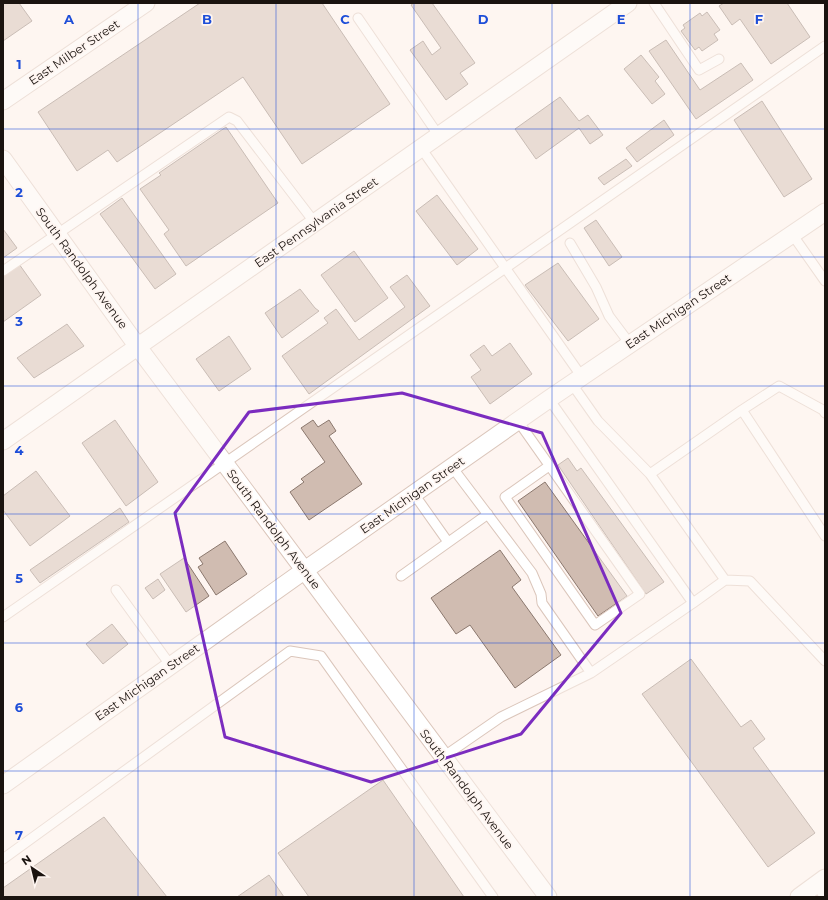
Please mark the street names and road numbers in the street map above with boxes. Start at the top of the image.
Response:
street label: East Milber Street [26,16,122,88]
street label: East Pennsylvania Street [251,173,381,270]
street label: South Randolph Avenue [33,204,131,332]
street label: East Michigan Street [622,270,734,352]
street label: East Michigan Street [357,453,467,537]
street label: South Randolph Avenue [224,466,324,592]
street label: East Michigan Street [92,640,202,724]
street label: South Randolph Avenue [417,726,517,852]

